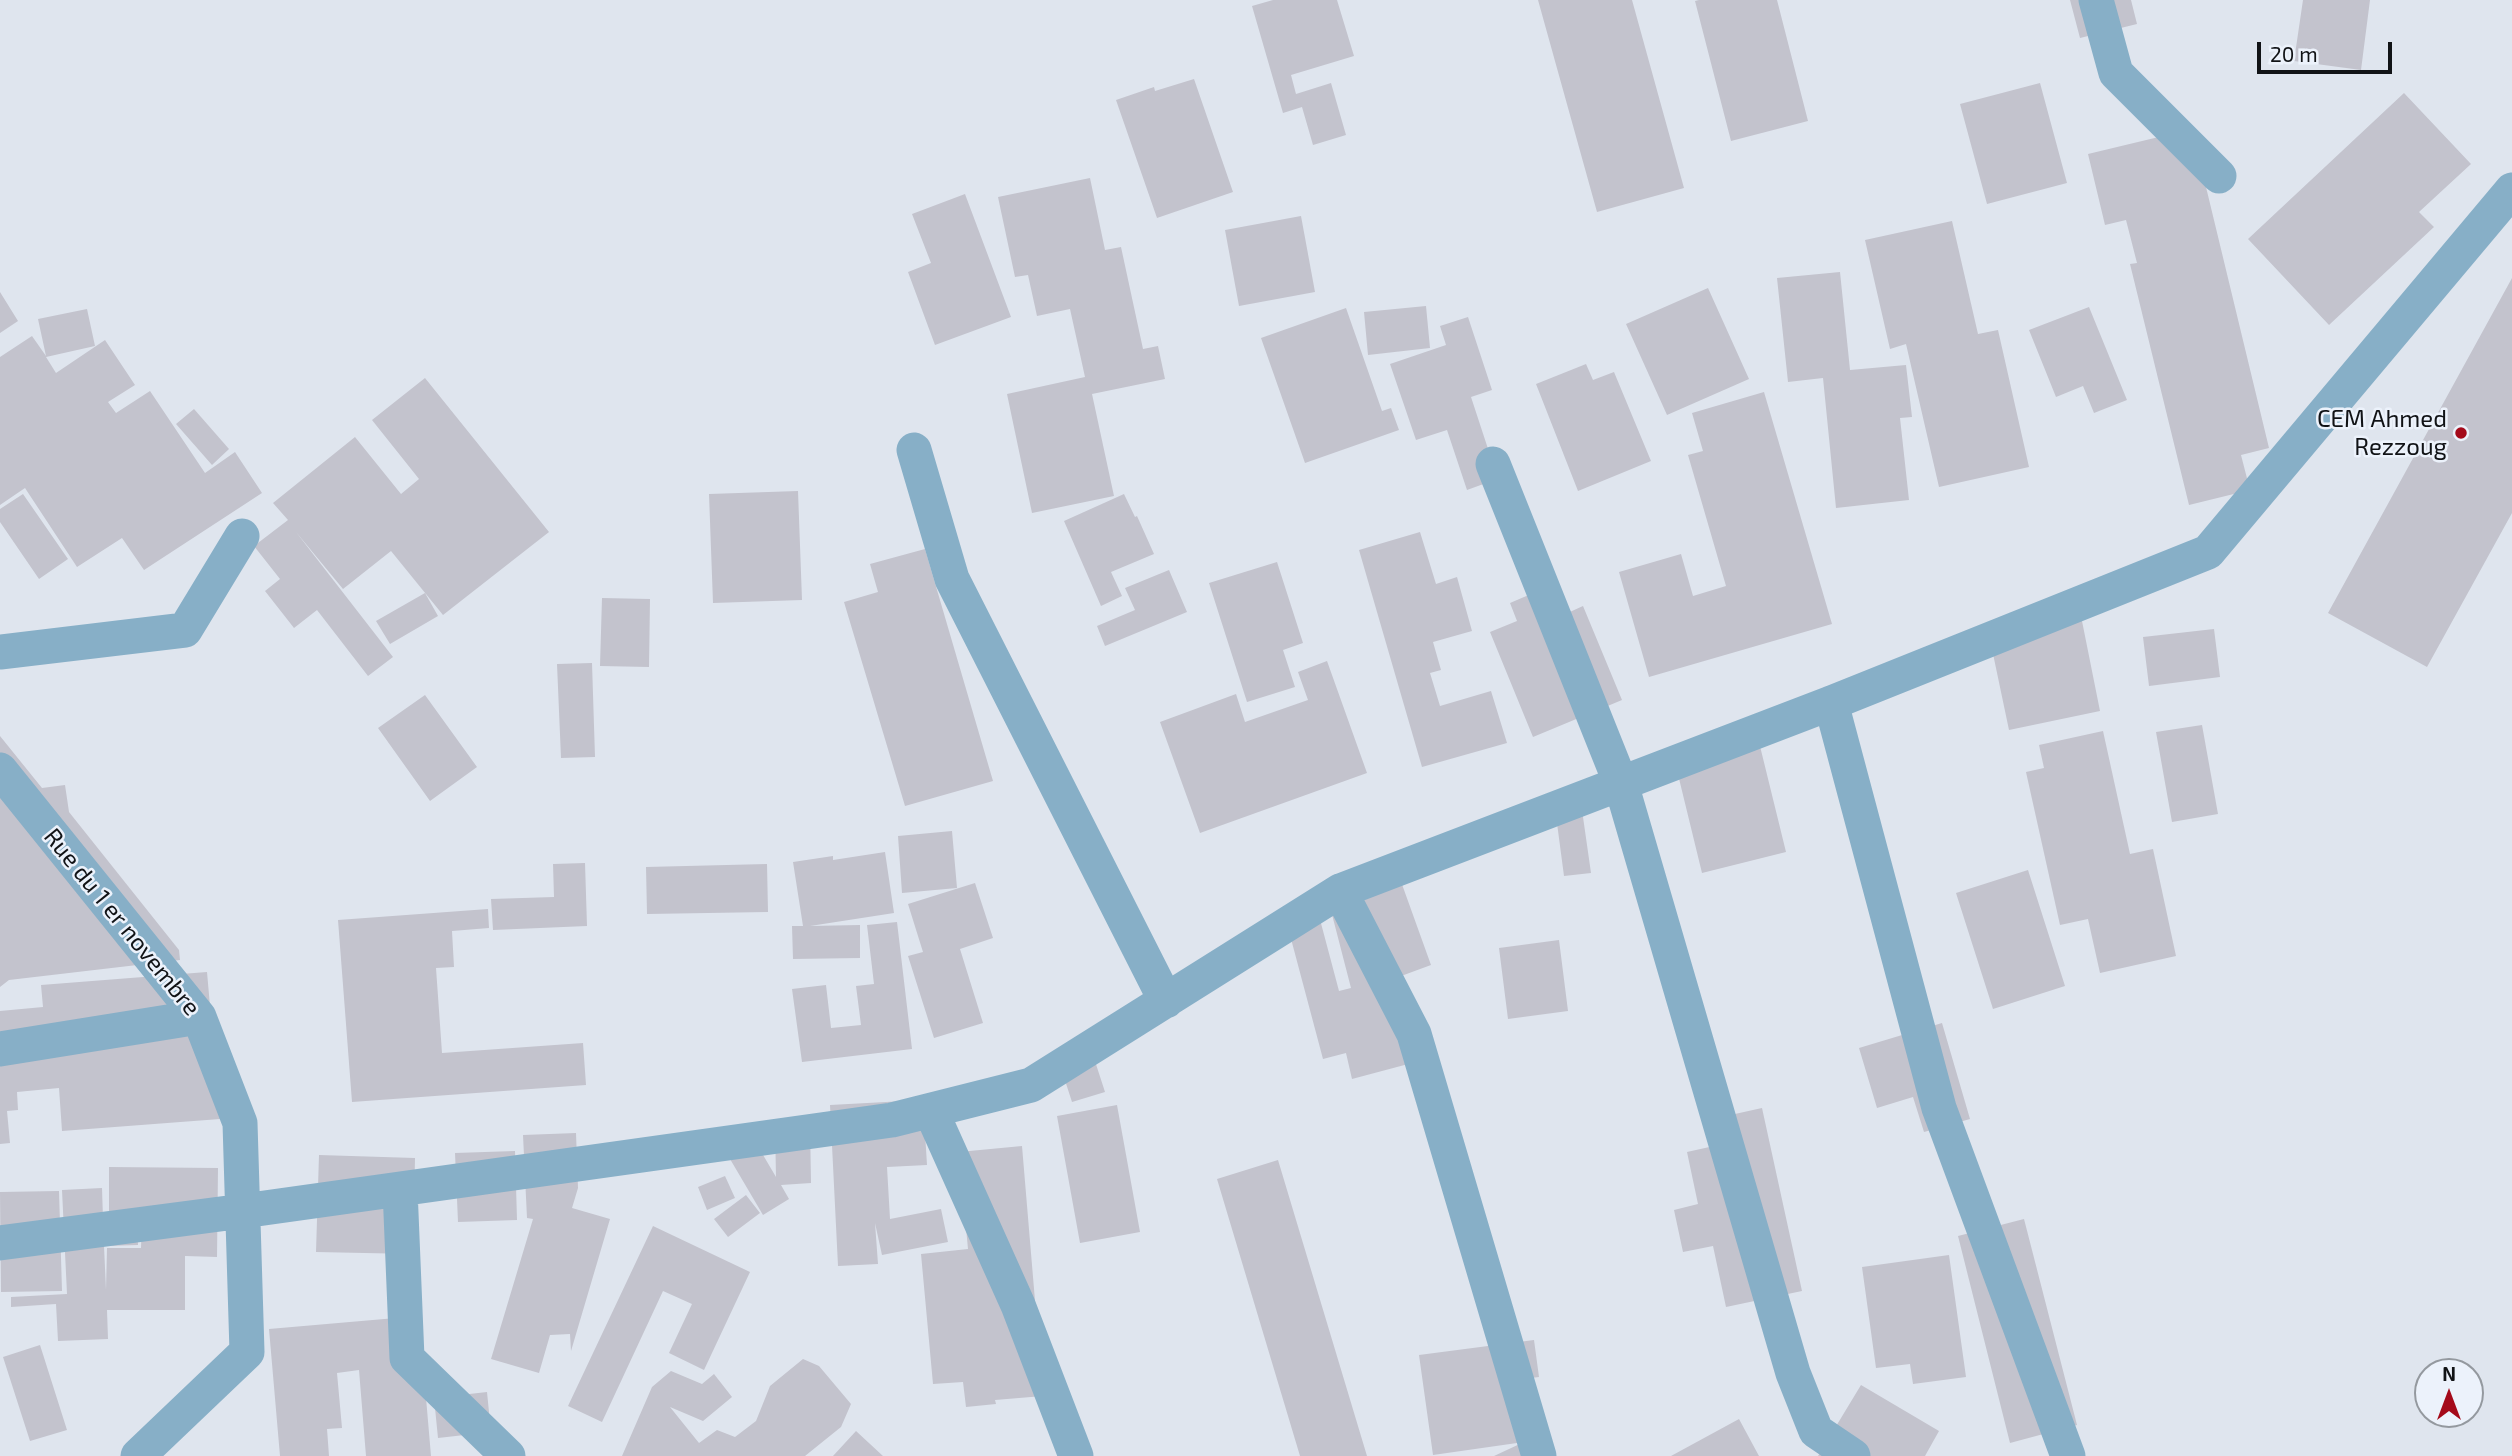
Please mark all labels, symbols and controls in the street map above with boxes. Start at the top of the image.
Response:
scale bar [2260,28,2395,72]
text: 20 m [2270,41,2318,66]
place label: CEM Ahmed Rezzoug [2317,405,2447,461]
marker: CEM Ahmed Rezzoug [2453,425,2469,441]
street label: Rue du 1 er novembre [38,823,206,1021]
north arrow [2414,1358,2484,1428]
text: N [2442,1362,2456,1385]

